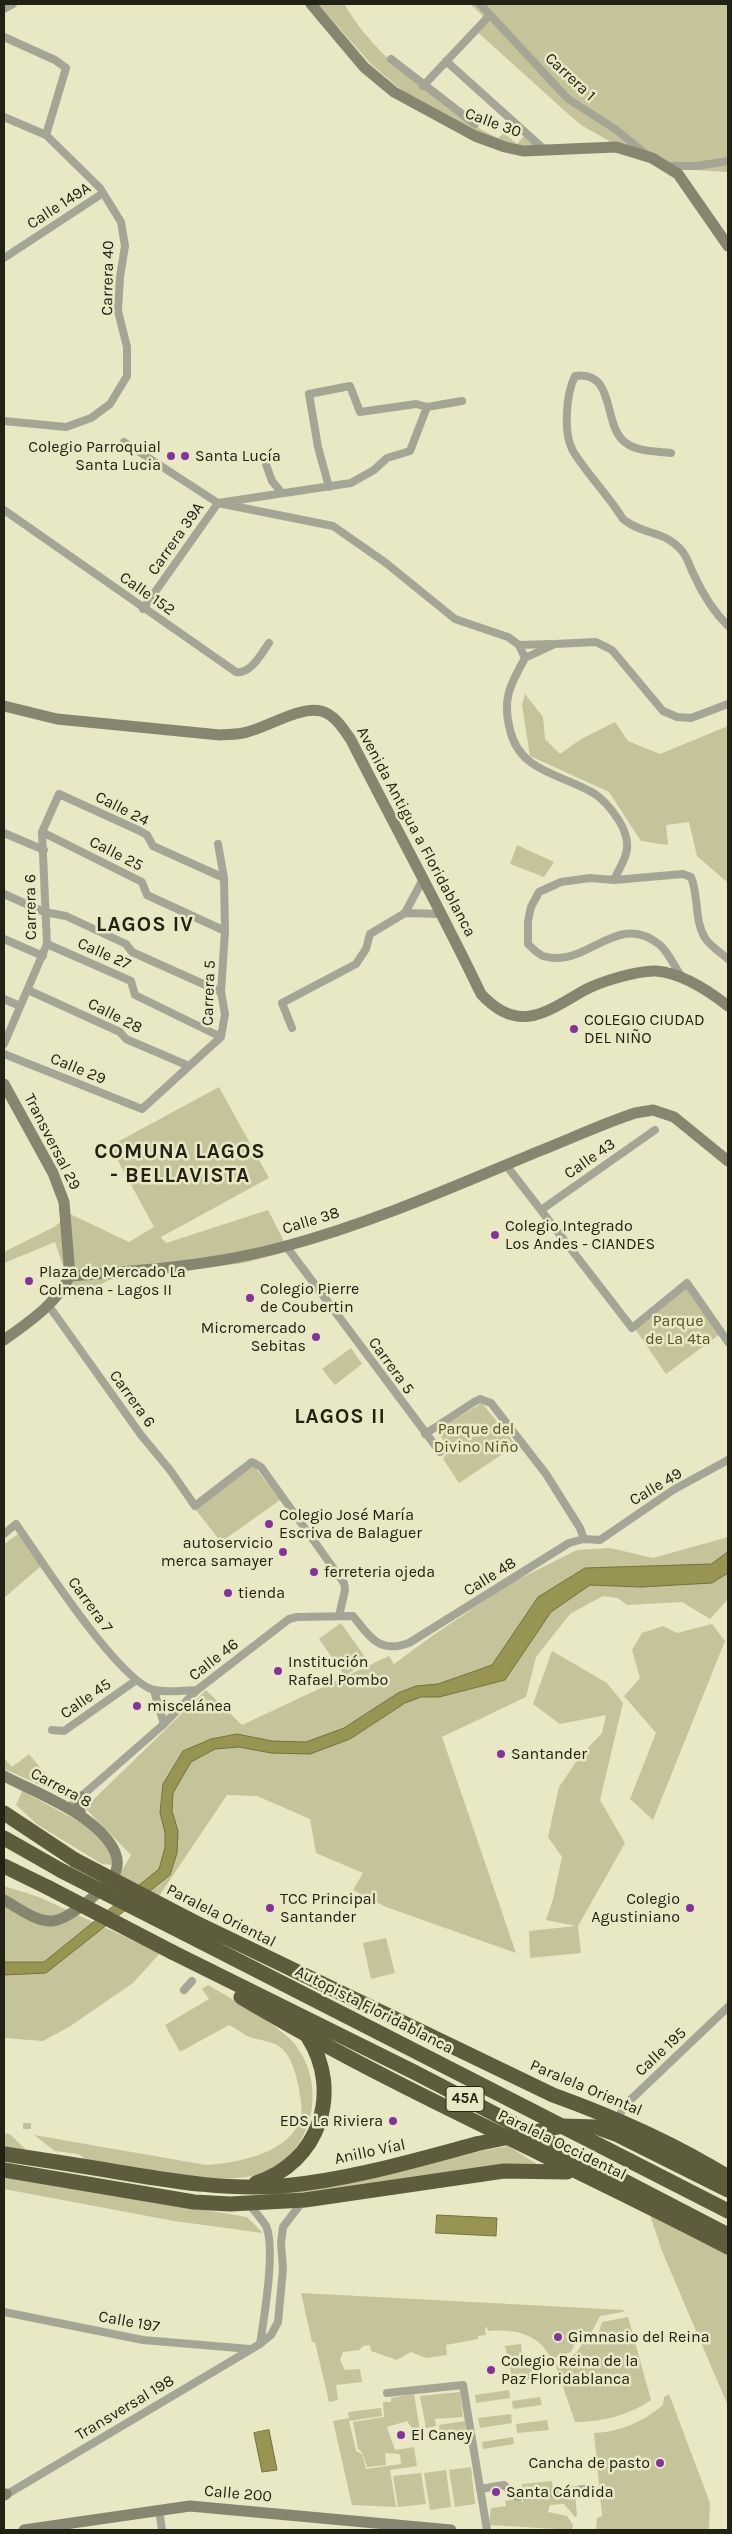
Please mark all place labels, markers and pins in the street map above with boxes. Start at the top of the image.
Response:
place label: Colegio Parroquial Santa Lucia [28,437,161,475]
place label: Santa Lucía [195,446,281,466]
marker: Colegio Parroquial Santa Lucia [165,450,177,462]
marker: Santa Lucía [179,450,191,462]
place label: COLEGIO CIUDAD DEL NIÑO [584,1010,705,1048]
marker: COLEGIO CIUDAD DEL NIÑO [568,1023,580,1035]
place label: Colegio Integrado Los Andes - CIANDES [505,1216,655,1254]
marker: Colegio Integrado Los Andes - CIANDES [489,1229,501,1241]
place label: Plaza de Mercado La Colmena - Lagos II [39,1262,186,1300]
marker: Plaza de Mercado La Colmena - Lagos II [23,1275,35,1287]
place label: Colegio Pierre de Coubertin [260,1279,359,1317]
marker: Colegio Pierre de Coubertin [244,1292,256,1304]
place label: Micromercado Sebitas [201,1318,306,1356]
marker: Micromercado Sebitas [310,1331,322,1343]
place label: Colegio José María Escriva de Balaguer [279,1505,422,1543]
marker: Colegio José María Escriva de Balaguer [263,1518,275,1530]
place label: autoservicio merca samayer [161,1533,273,1571]
marker: autoservicio merca samayer [277,1546,289,1558]
place label: ferreteria ojeda [324,1562,435,1582]
marker: ferreteria ojeda [308,1566,320,1578]
place label: tienda [238,1583,285,1603]
marker: tienda [222,1587,234,1599]
place label: Institución Rafael Pombo [288,1652,388,1690]
marker: Institución Rafael Pombo [272,1665,284,1677]
place label: miscelánea [147,1696,232,1716]
marker: miscelánea [131,1700,143,1712]
place label: Santander [511,1744,587,1764]
marker: Santander [495,1748,507,1760]
place label: TCC Principal Santander [280,1889,376,1927]
place label: Colegio Agustiniano [591,1889,680,1927]
marker: TCC Principal Santander [264,1902,276,1914]
marker: Colegio Agustiniano [684,1902,696,1914]
place label: EDS La Riviera [280,2111,383,2131]
marker: EDS La Riviera [387,2115,399,2127]
place label: Gimnasio del Reina [568,2327,709,2347]
marker: Gimnasio del Reina [552,2331,564,2343]
place label: Colegio Reina de la Paz Floridablanca [501,2351,638,2389]
marker: Colegio Reina de la Paz Floridablanca [485,2364,497,2376]
place label: El Caney [411,2425,472,2445]
marker: El Caney [395,2429,407,2441]
place label: Cancha de pasto [528,2453,650,2473]
marker: Cancha de pasto [654,2457,666,2469]
place label: Santa Cándida [506,2482,614,2502]
marker: Santa Cándida [490,2486,502,2498]

